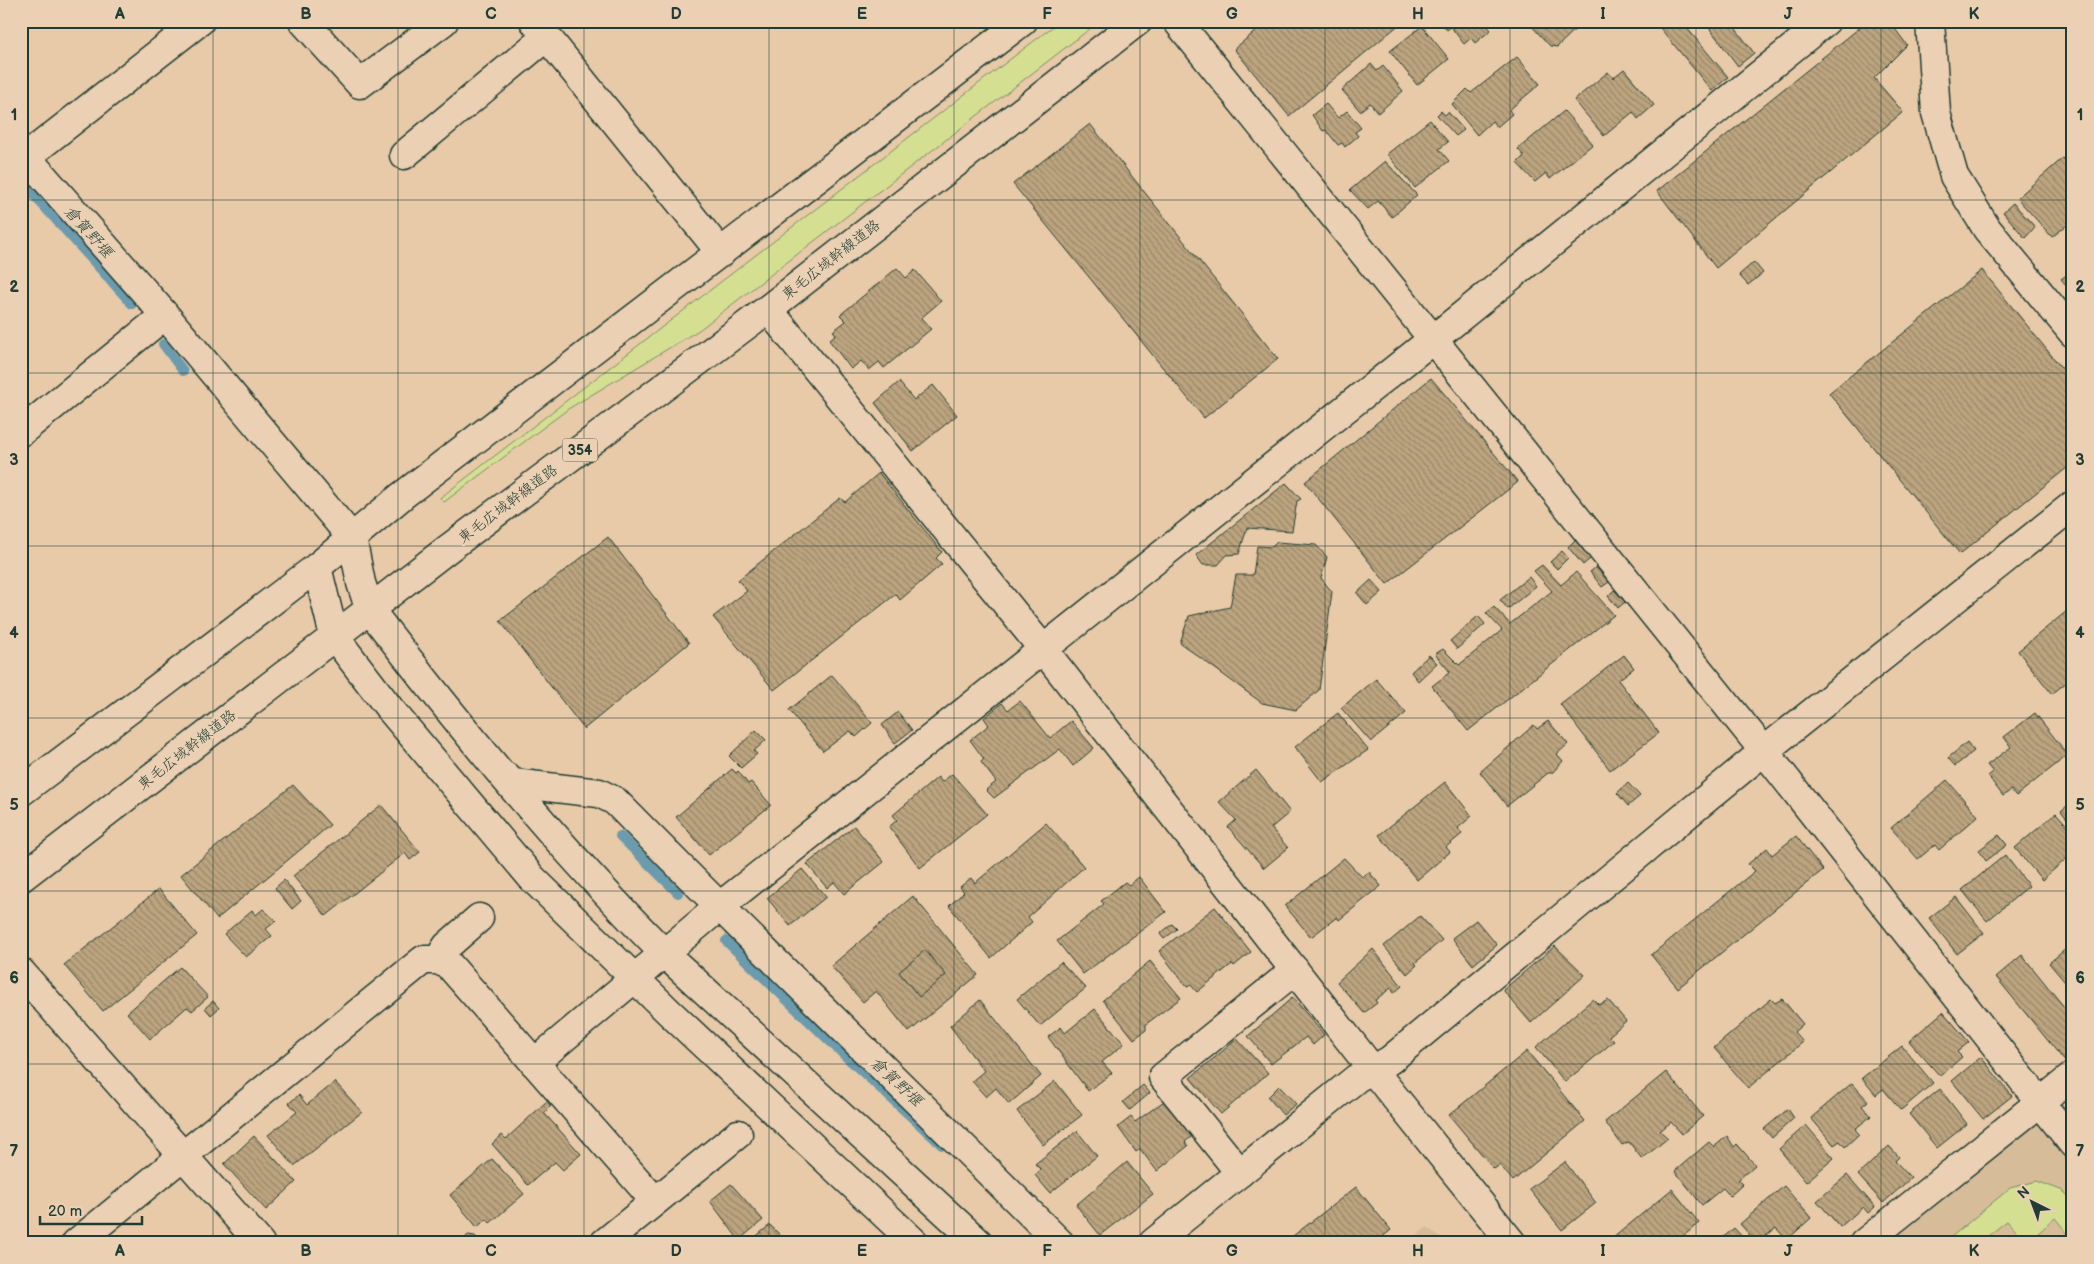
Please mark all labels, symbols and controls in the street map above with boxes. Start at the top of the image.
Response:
text: A [114,5,125,24]
text: B [300,5,312,24]
text: C [485,5,497,24]
text: D [670,5,682,24]
text: E [857,5,867,24]
text: F [1042,5,1052,24]
text: G [1226,5,1238,24]
text: H [1412,5,1424,24]
text: I [1600,5,1606,24]
text: J [1784,5,1793,24]
text: K [1969,5,1980,24]
text: 1 [11,106,17,125]
text: 1 [2077,106,2083,125]
water label: 倉賀野堰 [60,202,118,264]
street label: 東毛広域幹線道路 [778,216,884,304]
text: 2 [9,278,19,297]
text: 2 [2075,278,2085,297]
road number: 354 [562,438,598,462]
text: 3 [9,451,19,470]
text: 3 [2075,451,2085,470]
street label: 東毛広域幹線道路 [454,460,562,548]
text: 4 [9,624,19,643]
text: 4 [2075,624,2085,643]
street label: 東毛広域幹線道路 [134,706,240,794]
text: 5 [9,796,19,815]
text: 5 [2075,796,2085,815]
text: 6 [9,969,19,988]
text: 6 [2075,969,2085,988]
water label: 倉賀野堰 [866,1053,927,1112]
text: 7 [10,1142,19,1161]
text: 7 [2076,1142,2085,1161]
north arrow [2006,1176,2056,1226]
text: N [2014,1183,2033,1203]
scale bar [40,1194,142,1226]
text: 20 m [48,1202,82,1221]
text: A [114,1242,125,1261]
text: B [300,1242,312,1261]
text: C [485,1242,497,1261]
text: D [670,1242,682,1261]
text: E [857,1242,867,1261]
text: F [1042,1242,1052,1261]
text: G [1226,1242,1238,1261]
text: H [1412,1242,1424,1261]
text: I [1600,1242,1606,1261]
text: J [1784,1242,1793,1261]
text: K [1969,1242,1980,1261]

